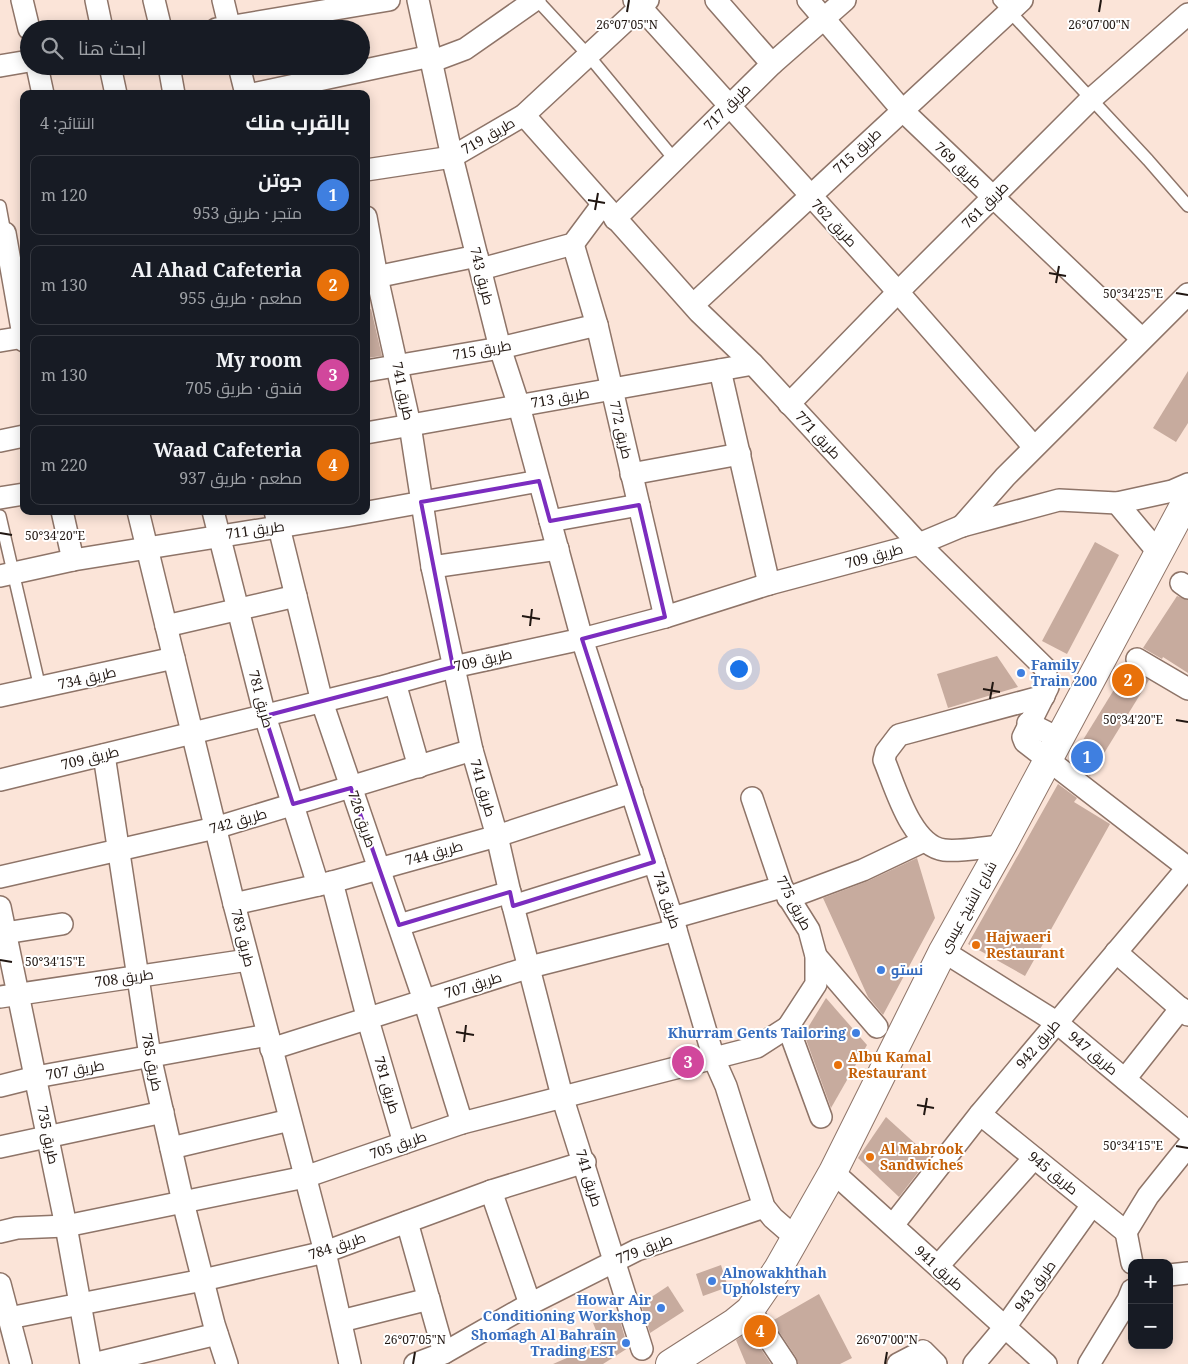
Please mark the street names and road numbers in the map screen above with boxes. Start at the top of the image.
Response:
street label: طريق 717 [699,79,754,134]
street label: طريق 719 [457,113,518,159]
street label: طريق 715 [829,124,885,178]
street label: طريق 769 [930,137,986,192]
street label: طريق 761 [957,177,1012,232]
street label: طريق 762 [807,195,861,251]
street label: طريق 743 [466,245,499,307]
street label: طريق 715 [451,335,513,364]
street label: طريق 741 [388,360,419,422]
street label: طريق 713 [529,383,591,412]
street label: طريق 772 [606,399,637,461]
street label: طريق 771 [791,407,845,463]
street label: طريق 711 [224,516,286,543]
street label: طريق 709 [843,539,905,572]
street label: طريق 709 [452,644,514,675]
street label: طريق 734 [56,662,118,693]
street label: طريق 781 [245,668,278,730]
street label: طريق 709 [59,741,121,774]
street label: طريق 741 [466,757,501,819]
street label: طريق 726 [344,788,381,850]
street label: طريق 742 [207,803,269,838]
street label: طريق 744 [403,836,465,869]
street label: شارع الشيخ عيسى [934,857,1001,956]
street label: طريق 743 [649,869,686,931]
street label: طريق 775 [772,872,817,933]
street label: طريق 783 [227,907,260,969]
street label: طريق 708 [93,964,155,991]
street label: طريق 707 [442,967,504,1002]
street label: طريق 942 [1011,1015,1064,1072]
street label: طريق 947 [1065,1026,1122,1079]
street label: طريق 785 [138,1031,167,1093]
street label: طريق 781 [370,1054,405,1116]
street label: طريق 707 [44,1055,106,1084]
street label: طريق 735 [33,1104,64,1166]
street label: طريق 705 [367,1126,429,1163]
street label: طريق 741 [572,1147,607,1209]
street label: طريق 945 [1024,1147,1082,1199]
street label: طريق 784 [306,1227,368,1264]
street label: طريق 779 [613,1229,675,1268]
street label: طريق 941 [911,1241,968,1294]
street label: طريق 943 [1010,1256,1060,1315]

